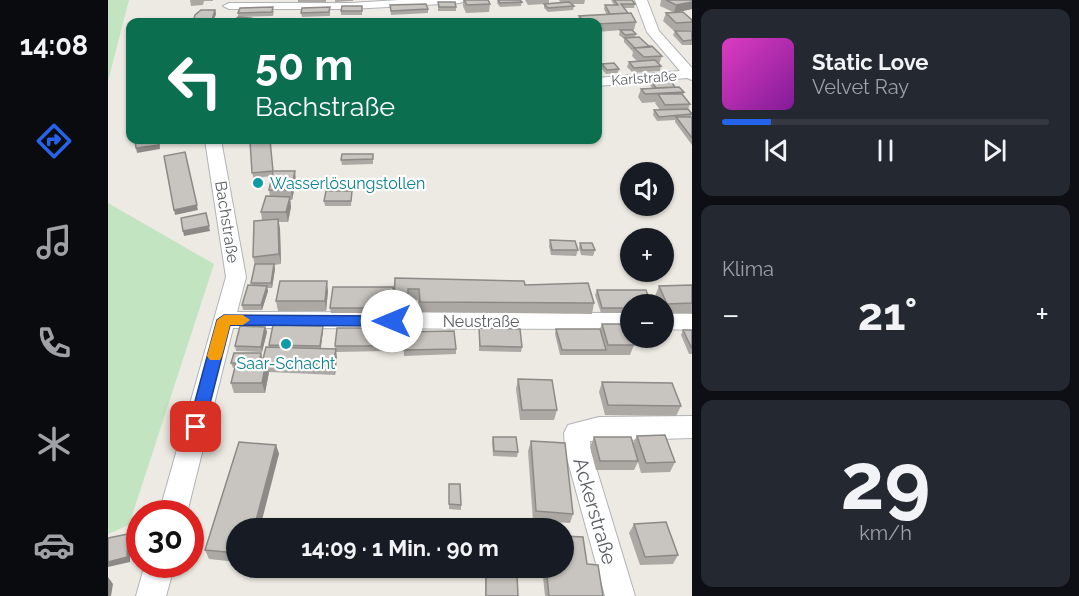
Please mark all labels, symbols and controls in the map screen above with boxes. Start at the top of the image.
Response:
text: 14:08 [20,30,88,61]
text: 50 m [255,41,353,90]
icon: left [156,42,234,120]
text: Static Love [812,49,929,75]
street label: Karlstraße [611,68,677,88]
text: Velvet Ray [812,75,909,99]
text: Bachstraße [255,91,395,122]
icon: directions [33,120,75,162]
icon: previous [760,134,793,167]
icon: pause [869,134,902,167]
icon: next [978,134,1011,167]
map controls [620,162,674,348]
button: sound [620,162,674,216]
place label: Wasserlösungstollen [270,174,425,193]
marker: Wasserlösungstollen [251,176,265,190]
street label: Bachstraße [211,179,243,265]
icon: music [33,221,75,263]
button: + [620,228,674,282]
text: Klima [722,257,774,281]
text: 21° [858,288,917,341]
position arrow [360,289,424,353]
button: − [620,294,674,348]
text: − [722,295,740,334]
text: + [1035,295,1049,334]
street label: Neustraße [443,312,519,331]
icon: phone [33,322,75,364]
marker: Saar-Schacht [279,337,293,351]
place label: Saar-Schacht [237,354,336,373]
pin [170,401,221,452]
icon: arrive [179,410,212,443]
icon: climate [33,423,75,465]
text: 29 [841,436,930,527]
street label: Ackerstraße [568,455,622,567]
speed limit sign: 30 [126,500,204,578]
text: km/h [859,521,912,545]
icon: car [33,524,75,566]
text: 14:09 · 1 Min. · 90 m [301,535,499,561]

